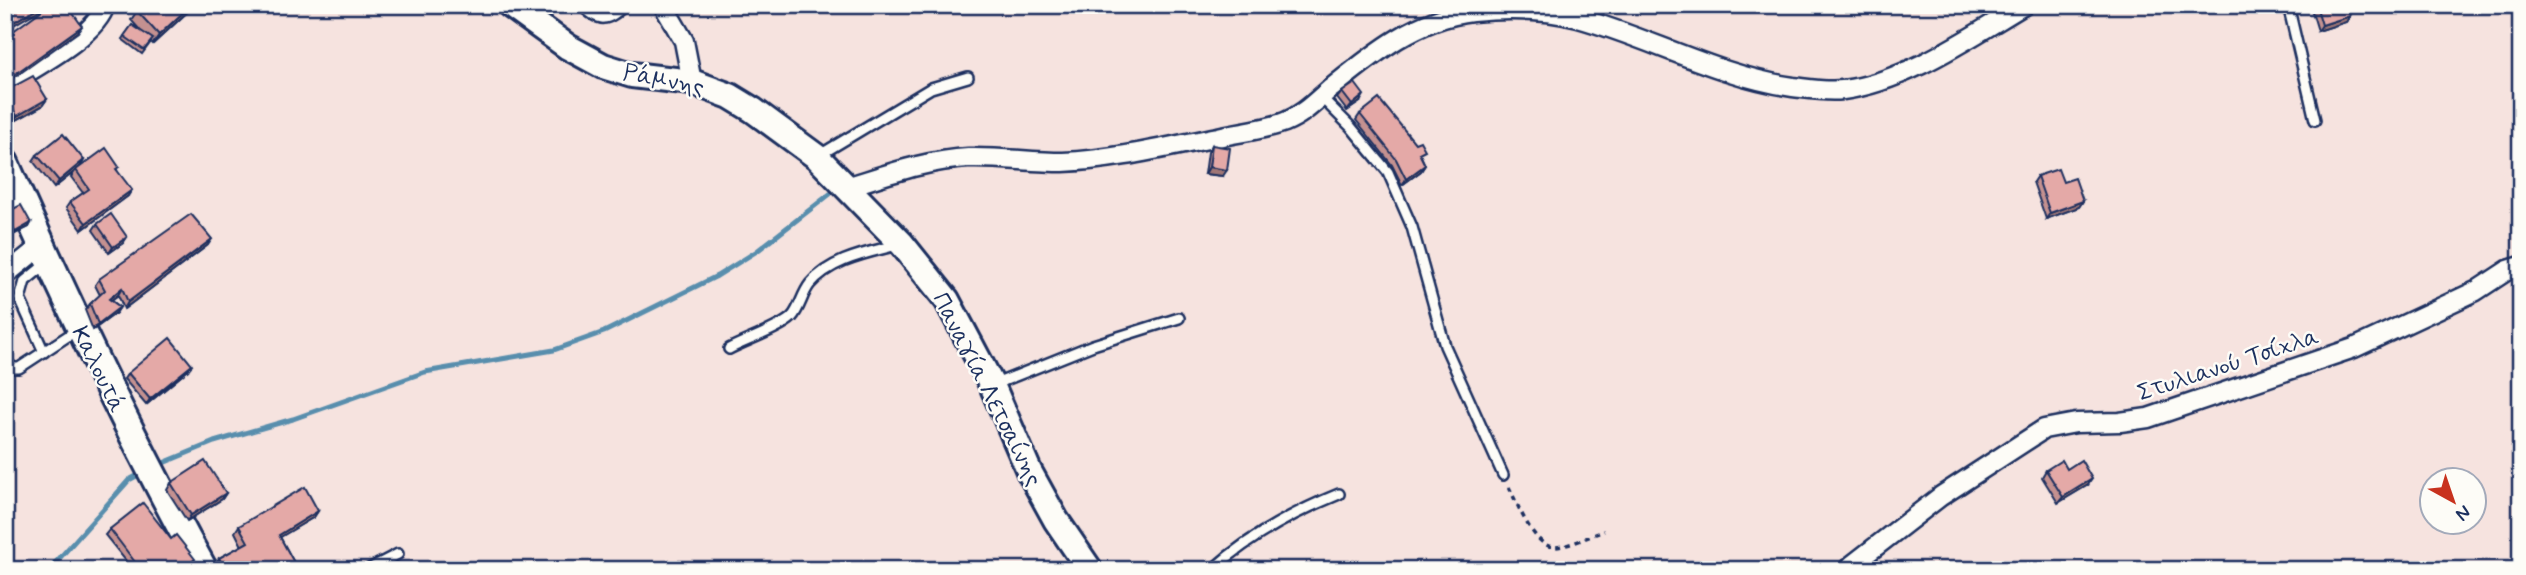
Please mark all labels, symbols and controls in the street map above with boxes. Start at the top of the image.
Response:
street label: Ράμνης [621,57,707,103]
street label: Παναγία Λετσαίνης [924,288,1049,492]
street label: Καλουτά [64,321,132,418]
street label: Στυλιανού Τσίχλα [2134,321,2323,409]
north arrow [2418,466,2488,536]
text: N [2450,499,2476,527]

